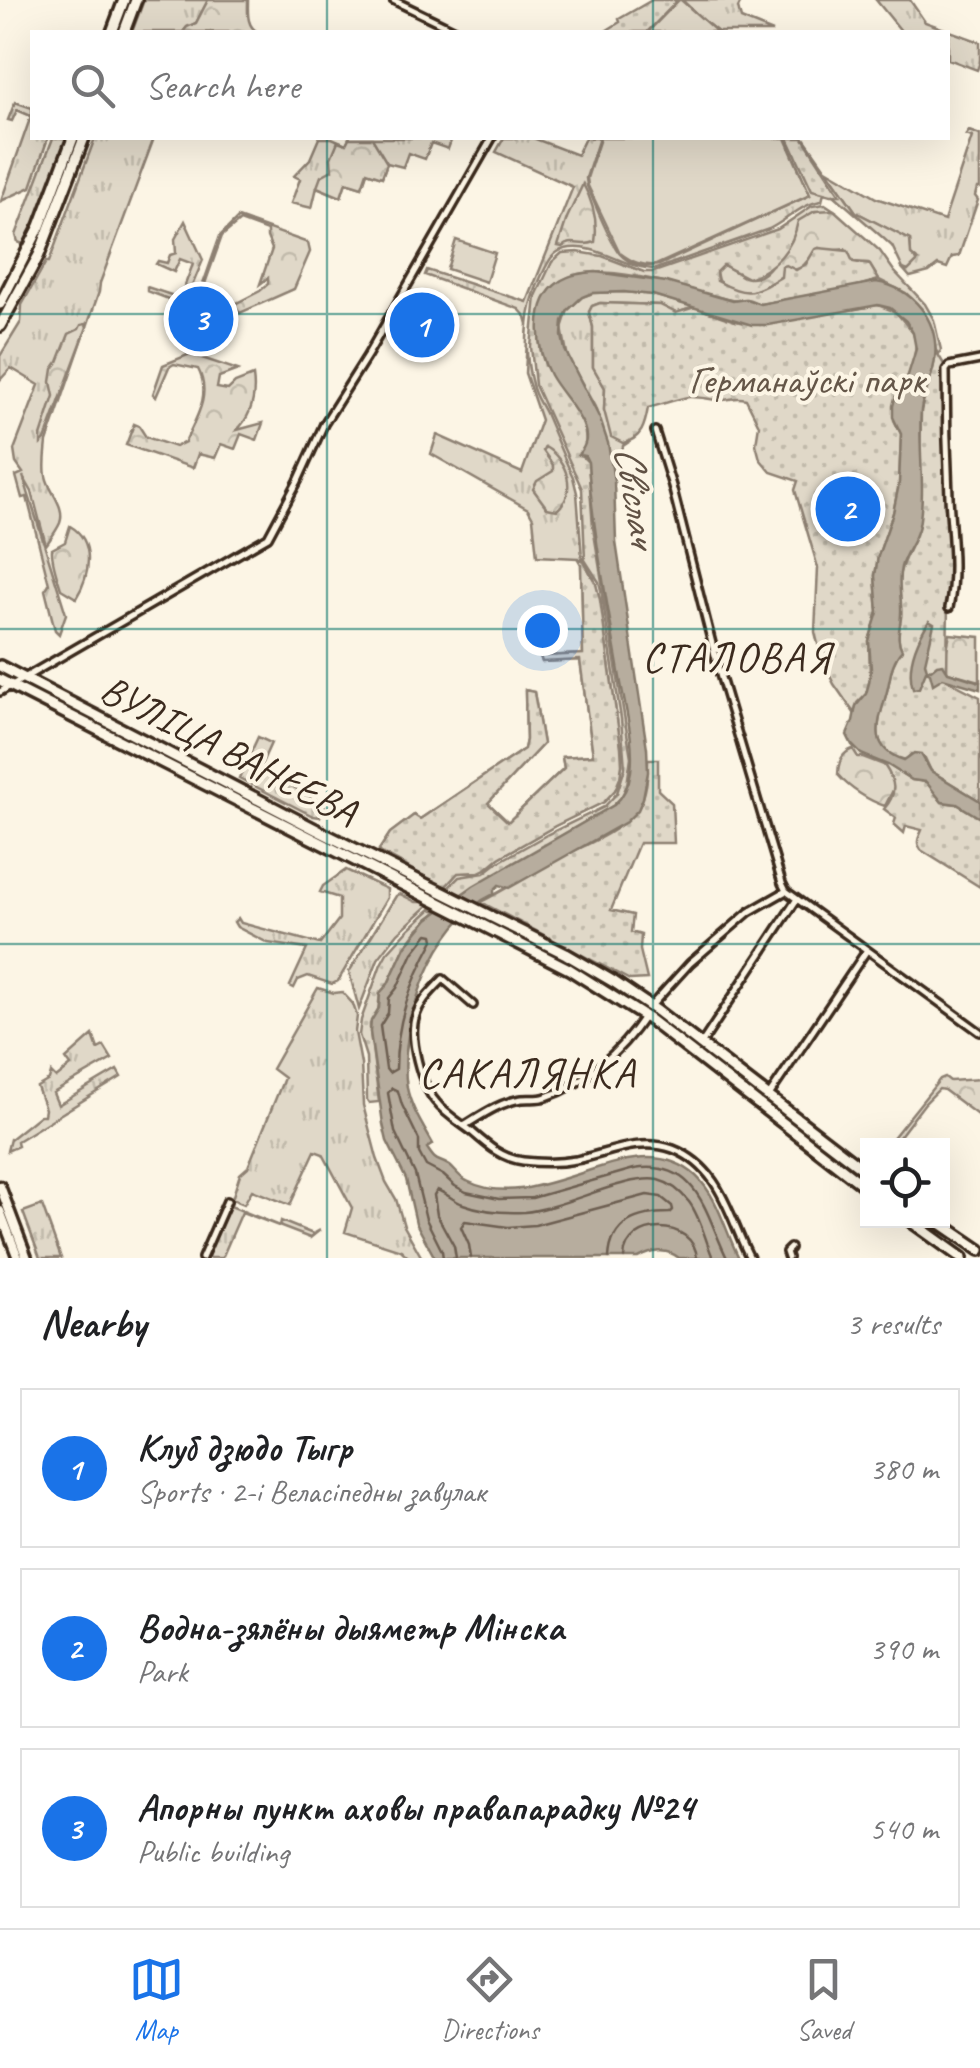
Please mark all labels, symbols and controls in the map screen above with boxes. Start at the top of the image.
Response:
search box [30,30,950,140]
icon: search [65,58,120,113]
text: Search here [145,62,300,109]
pin: 3 [168,282,234,356]
pin: 1 [390,288,454,362]
park label: Германаўскі парк [689,355,928,405]
water label: Свіслач [602,442,671,555]
pin: 2 [816,472,880,546]
your location [517,605,568,656]
district label: СТАЛОВАЯ [642,631,835,684]
street label: ВУЛІЦА ВАНЕЕВА [92,664,366,836]
district label: САКАЛЯНКА [419,1047,637,1100]
map controls [860,1138,950,1228]
button: locate [860,1138,950,1228]
text: Nearby [40,1297,146,1350]
text: 3 results [846,1303,940,1344]
text: Клуб дзюдо Тыгр [137,1424,352,1471]
text: 1 [67,1448,82,1489]
text: 380 m [869,1448,938,1489]
text: Sports · 2-і Веласіпедны завулак [137,1471,486,1512]
text: Водна-зялёны дыяметр Мінска [137,1604,564,1651]
text: 2 [67,1628,82,1669]
text: 390 m [869,1628,938,1669]
text: Park [137,1651,188,1692]
text: Апорны пункт аховы правапарадку №24 [137,1784,694,1831]
text: 3 [67,1808,82,1849]
text: 540 m [869,1808,938,1849]
text: Public building [137,1831,289,1872]
tab: Map [129,1952,184,2047]
tab: Directions [441,1952,539,2047]
tab: Saved [796,1952,851,2047]

